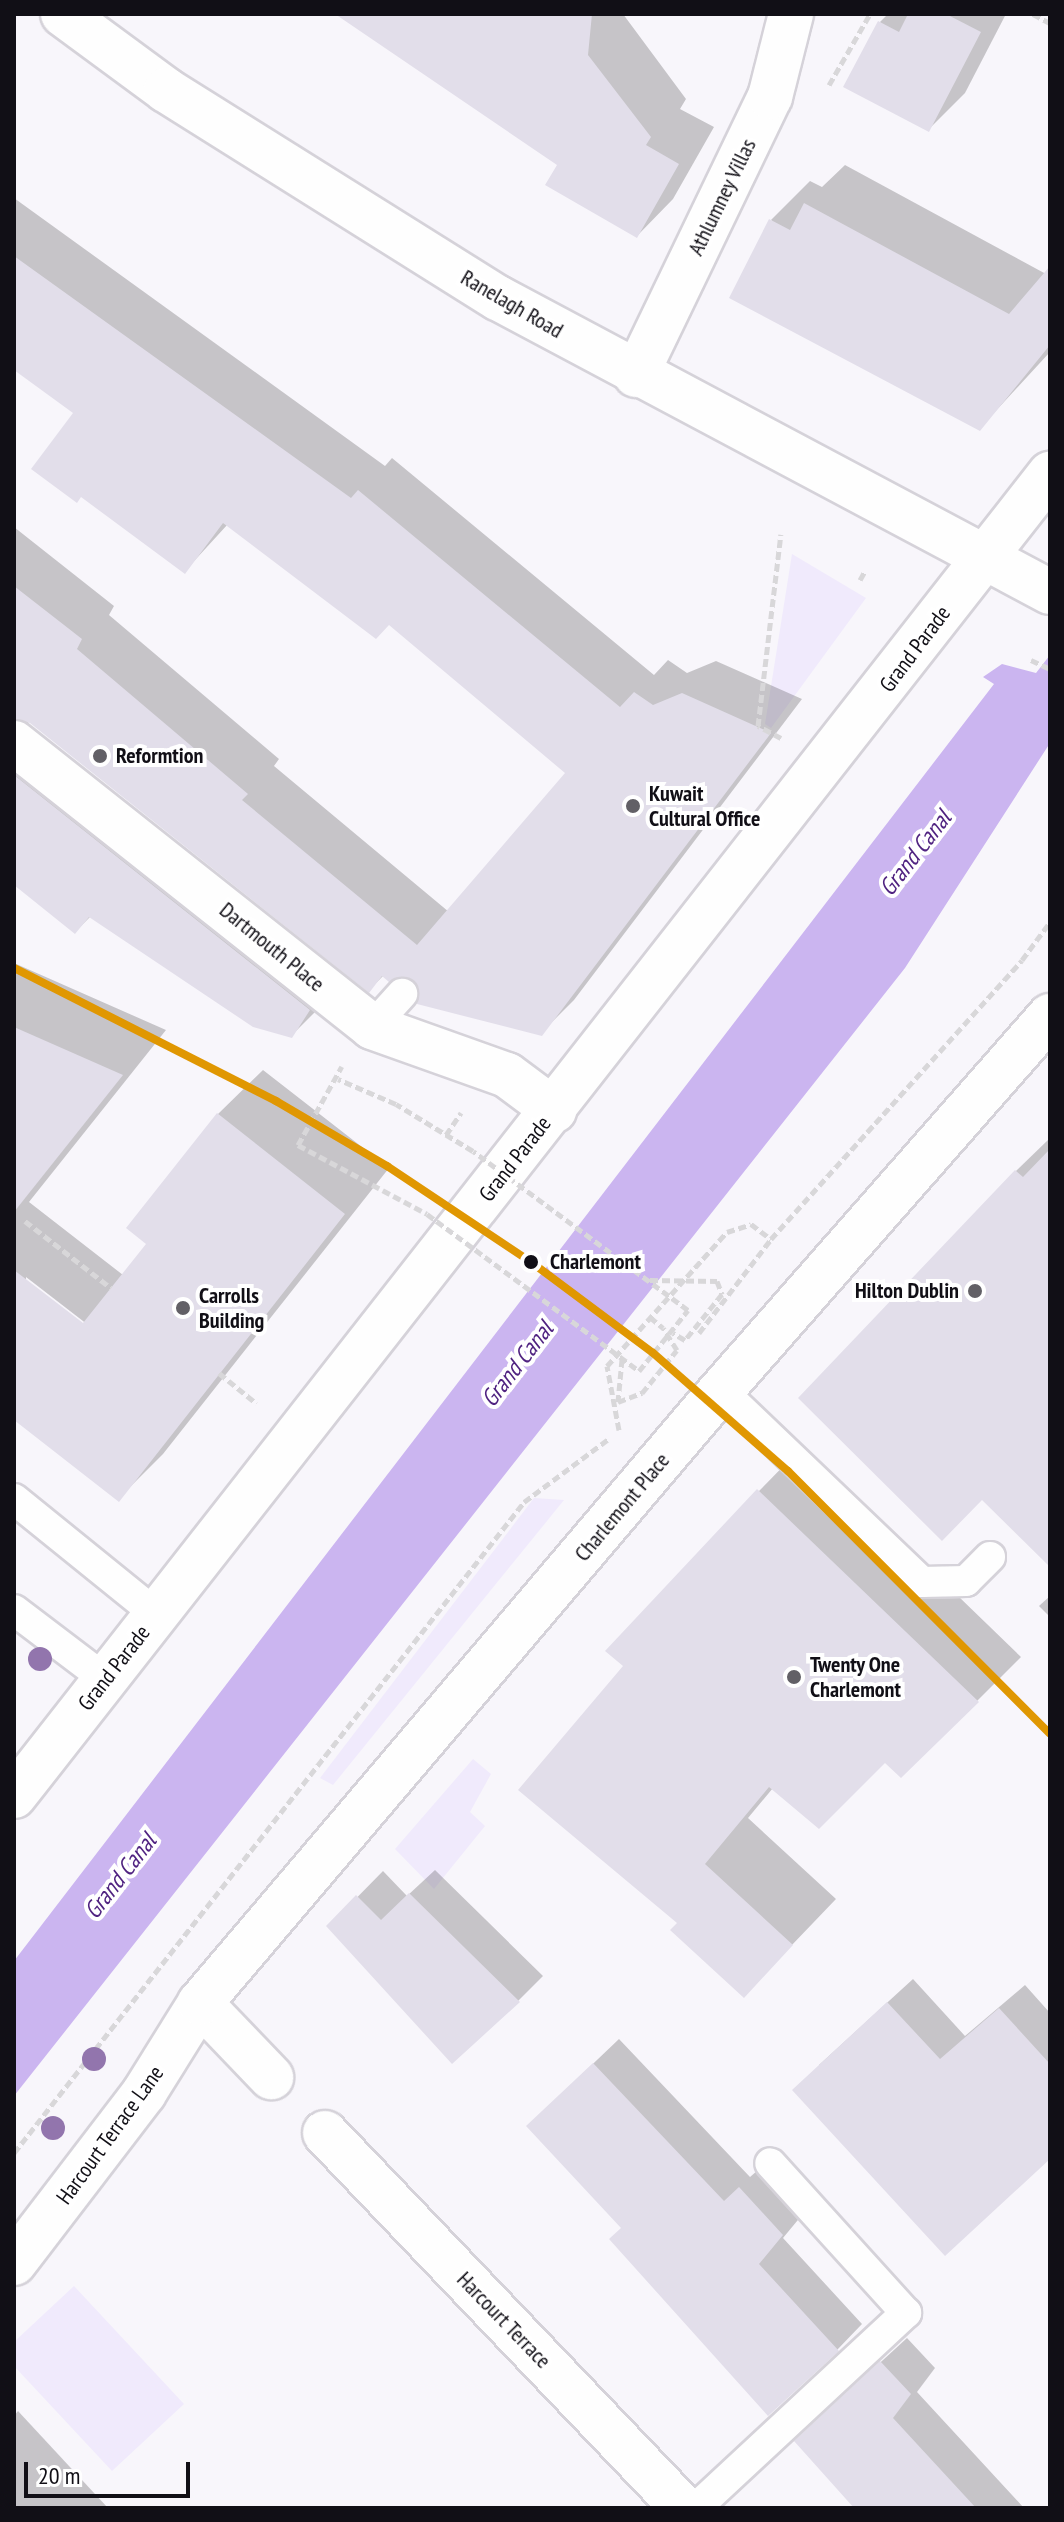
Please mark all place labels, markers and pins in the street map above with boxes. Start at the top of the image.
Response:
place label: Reformtion [116,743,203,769]
marker: Reformtion [91,747,109,765]
place label: Kuwait Cultural Office [649,780,761,832]
marker: Kuwait Cultural Office [624,797,642,815]
place label: Charlemont [550,1249,641,1275]
marker: Charlemont [519,1250,543,1274]
place label: Hilton Dublin [855,1278,959,1304]
place label: Carrolls Building [199,1282,264,1334]
marker: Hilton Dublin [966,1282,984,1300]
marker: Carrolls Building [174,1299,192,1317]
place label: Twenty One Charlemont [810,1651,901,1702]
marker: Twenty One Charlemont [785,1668,803,1686]

